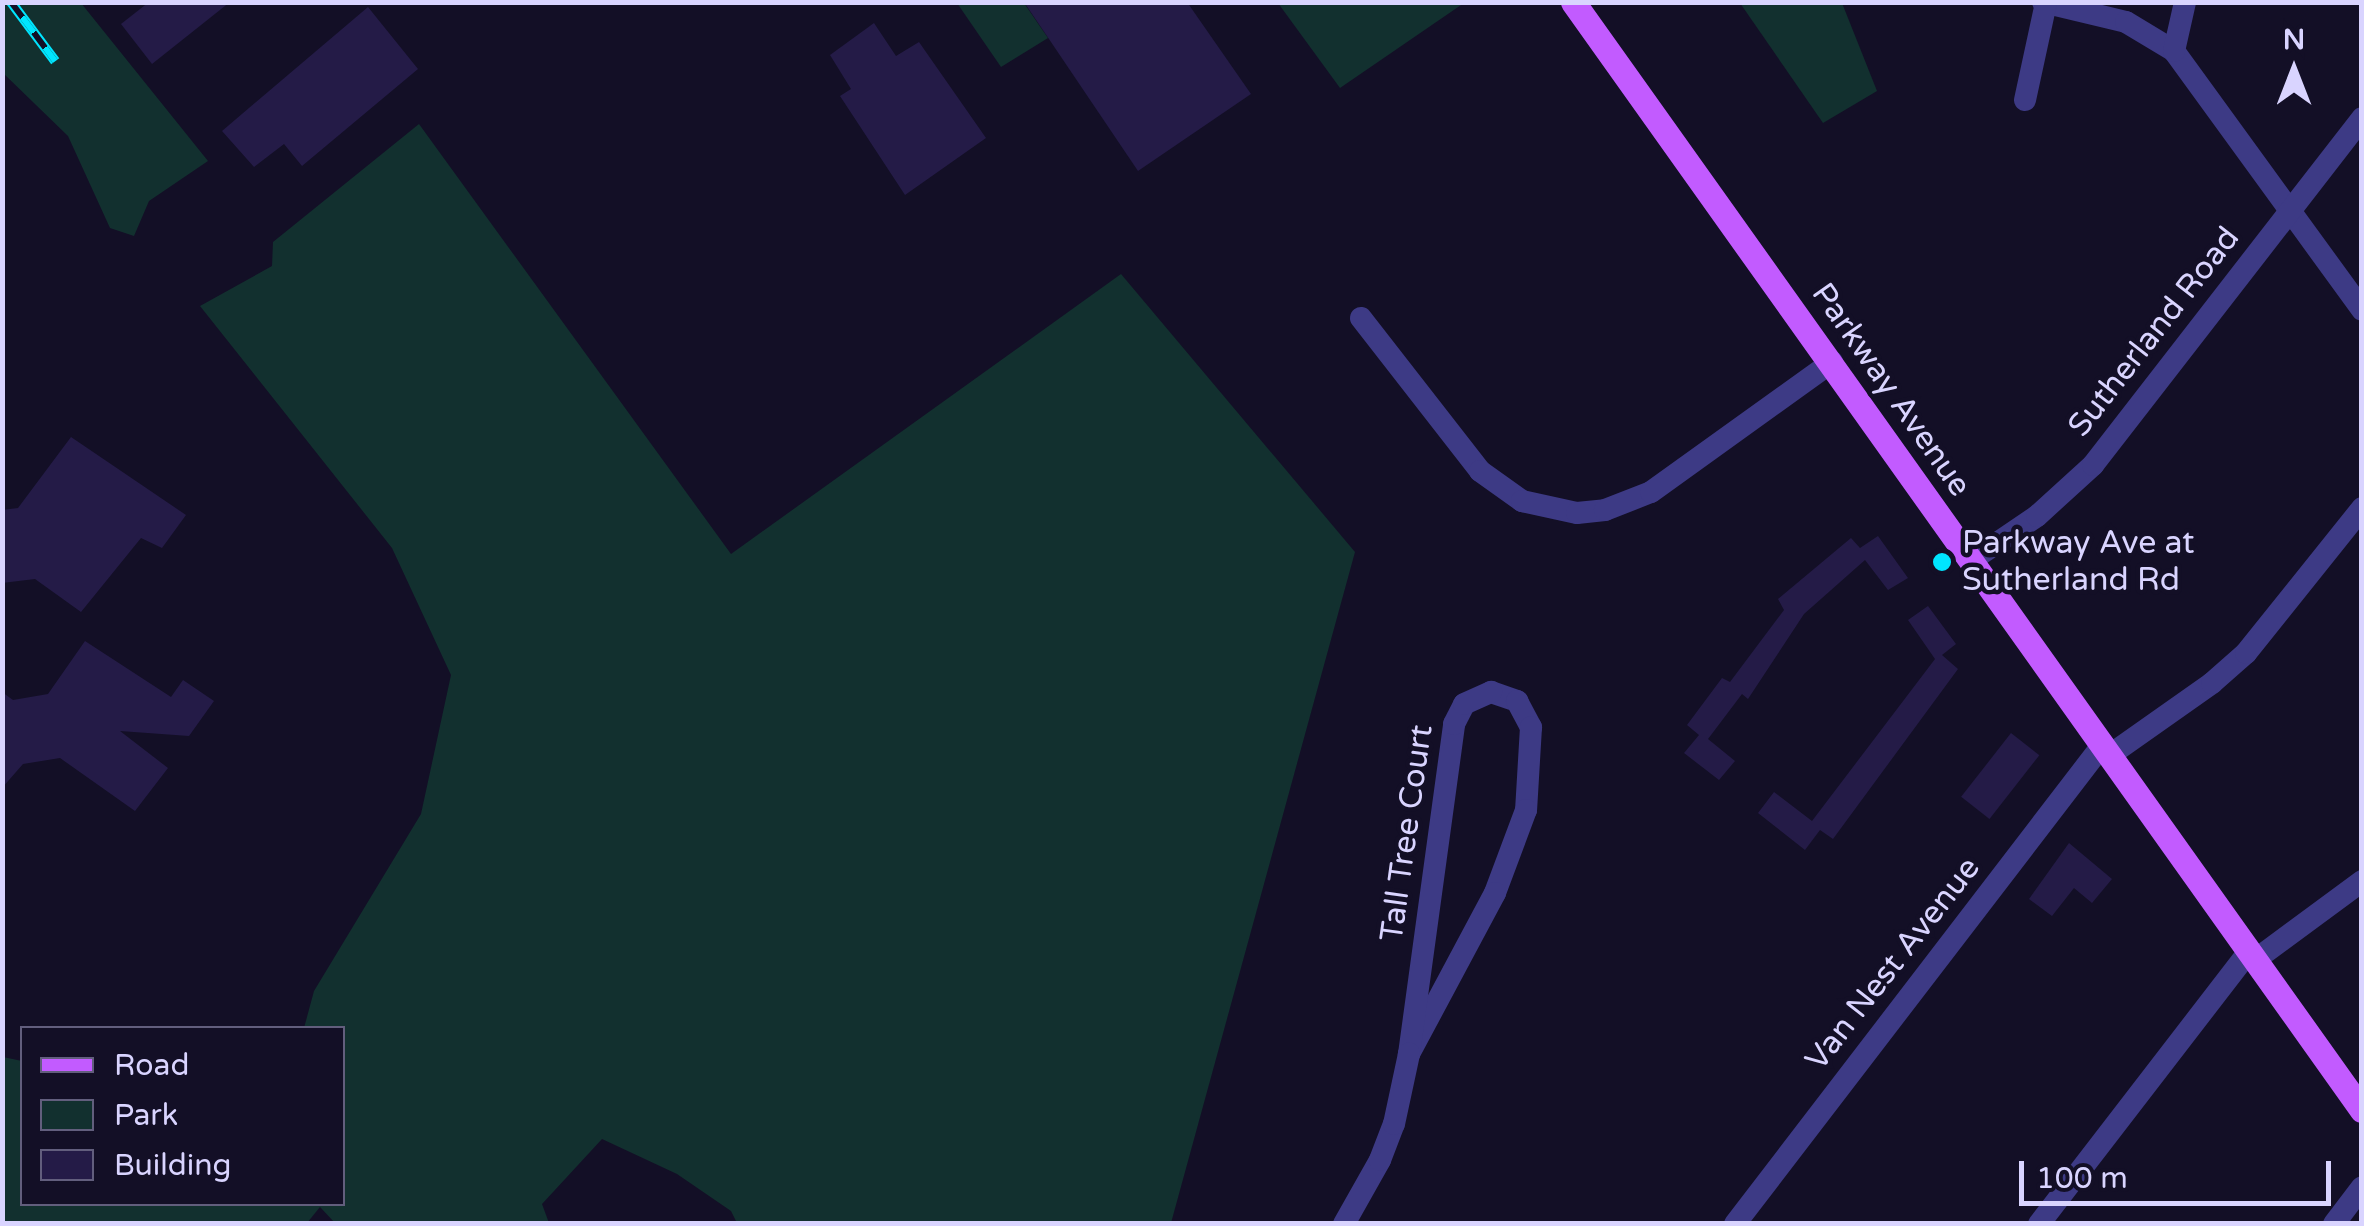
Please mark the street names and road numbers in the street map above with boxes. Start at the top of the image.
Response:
street label: Sutherland Road [2060,220,2248,444]
street label: Parkway Avenue [1803,276,1979,504]
street label: Tall Tree Court [1373,722,1441,944]
street label: Van Nest Avenue [1798,850,1988,1078]

